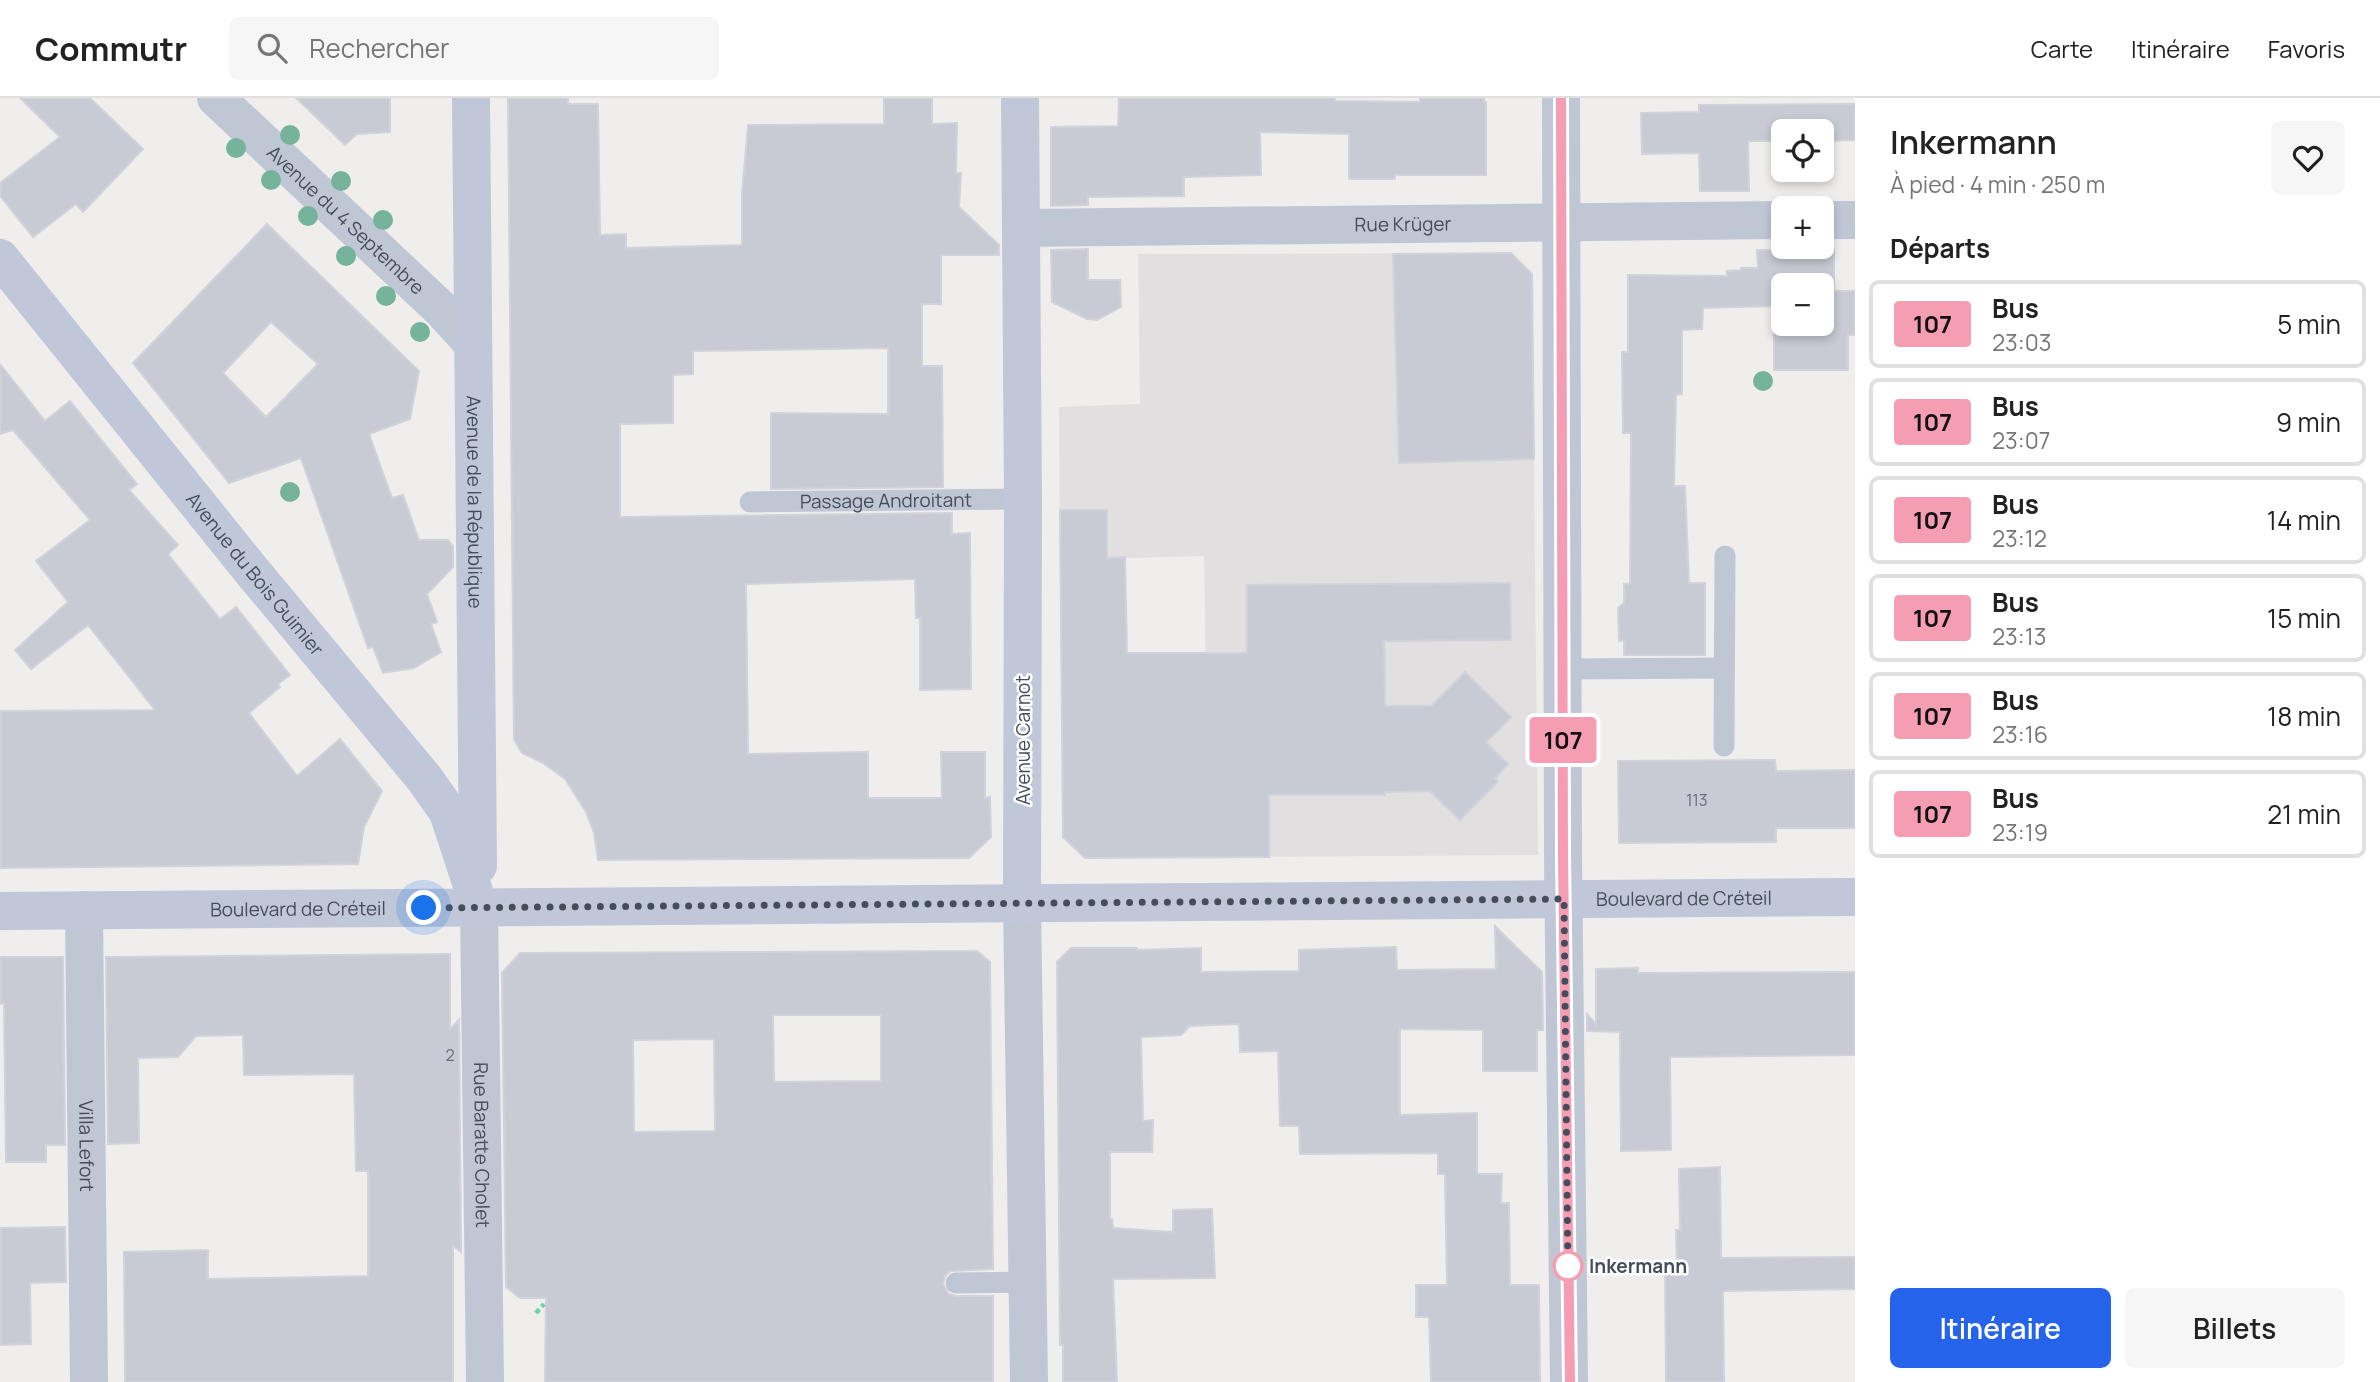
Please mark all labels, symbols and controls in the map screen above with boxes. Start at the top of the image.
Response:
search box [229,17,719,80]
text: Commutr [35,26,187,71]
icon: search [253,29,291,67]
text: Rechercher [309,30,449,66]
text: Carte [2031,32,2093,65]
text: Itinéraire [2131,32,2230,65]
text: Favoris [2268,32,2345,65]
map controls [1771,119,1834,336]
button: locate [1771,119,1834,182]
text: Inkermann [1890,119,2057,164]
button: heart [2271,121,2345,195]
street label: Avenue du 4 Septembre [261,139,430,300]
text: À pied · 4 min · 250 m [1890,168,2105,200]
button: + [1771,196,1834,259]
street label: Rue Krüger [1354,210,1452,237]
text: Départs [1890,230,1990,266]
button: − [1771,273,1834,336]
text: Bus [1992,290,2039,326]
text: 5 min [2277,306,2341,342]
text: 107 [1913,307,1952,340]
text: 23:03 [1992,326,2051,358]
text: Bus [1992,388,2039,424]
street label: Avenue de la République [461,395,489,609]
text: 9 min [2276,404,2341,440]
text: 107 [1913,405,1952,438]
text: 23:07 [1992,424,2050,456]
text: Bus [1992,486,2039,522]
street label: Avenue du Bois Guimier [180,487,330,661]
street label: Passage Androitant [800,487,972,514]
text: 14 min [2267,502,2341,538]
text: 107 [1913,503,1952,536]
text: 23:12 [1992,522,2047,554]
text: Bus [1992,584,2039,620]
text: 15 min [2267,600,2341,636]
text: 107 [1913,601,1952,634]
text: 23:13 [1992,620,2046,652]
street label: Avenue Carnot [1010,675,1036,805]
text: Bus [1992,682,2039,718]
text: 18 min [2267,698,2341,734]
text: 107 [1913,699,1952,732]
line badge: 107 [1523,717,1603,763]
text: 23:16 [1992,718,2048,750]
text: 107 [1543,723,1583,756]
text: Bus [1992,780,2039,816]
house number: 113 [1686,789,1708,811]
text: 21 min [2267,796,2341,832]
text: 107 [1913,797,1952,830]
text: 23:19 [1992,816,2048,848]
street label: Boulevard de Créteil [1596,885,1772,912]
your location [406,890,441,925]
street label: Boulevard de Créteil [210,895,386,922]
house number: 2 [445,1044,455,1066]
street label: Rue Baratte Cholet [468,1062,496,1228]
street label: Villa Lefort [73,1100,100,1192]
marker: Inkermann [1553,1251,1583,1281]
place label: Inkermann [1589,1253,1687,1279]
button: Itinéraire [1890,1288,2111,1368]
button: Billets [2125,1288,2345,1368]

